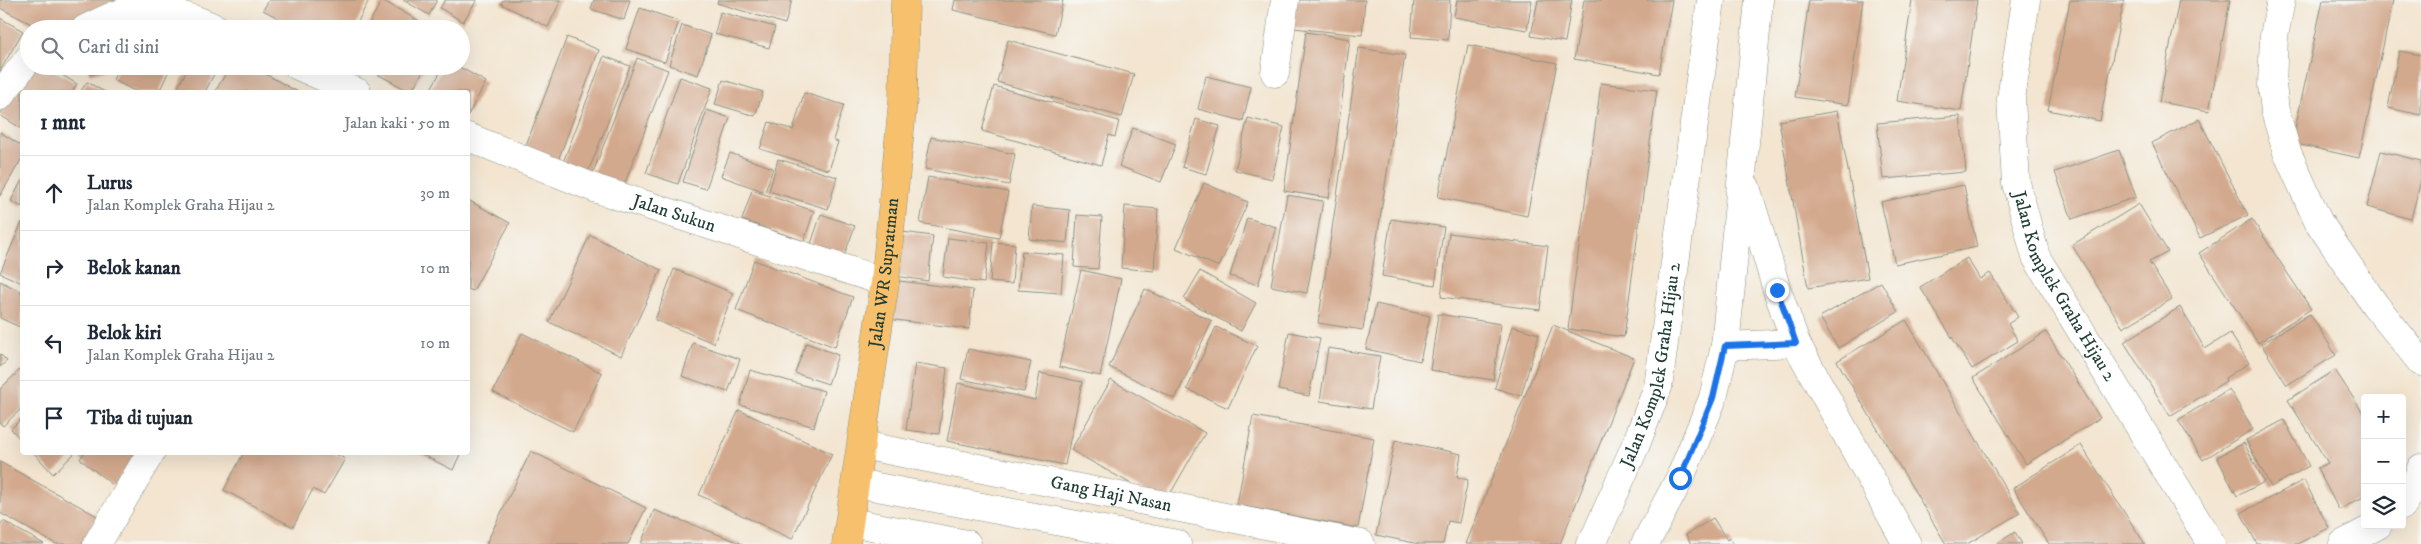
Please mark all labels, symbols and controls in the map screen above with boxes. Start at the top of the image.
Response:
search box [20,20,470,75]
icon: search [38,34,66,62]
text: Cari di sini [78,36,159,59]
text: 1 mnt [40,110,86,136]
text: Jalan kaki · 50 m [344,113,450,133]
text: Lurus [87,172,132,195]
icon: ahead [40,179,68,207]
text: 30 m [420,183,450,203]
street label: Jalan Komplek Graha Hijau 2 [2007,187,2120,386]
street label: Jalan Sukun [628,190,719,238]
text: Jalan Komplek Graha Hijau 2 [87,195,275,215]
street label: Jalan WR Supratman [864,196,904,351]
icon: right [40,254,68,282]
text: Belok kanan [87,257,181,280]
text: 10 m [420,258,450,278]
street label: Jalan Komplek Graha Hijau 2 [1615,261,1686,473]
route end [1766,279,1789,302]
text: Belok kiri [87,322,161,345]
icon: left [40,329,68,357]
text: 10 m [420,333,450,353]
text: Jalan Komplek Graha Hijau 2 [87,345,275,365]
map controls [2361,394,2406,529]
button: + [2361,394,2406,439]
icon: arrive [40,404,68,432]
text: Tiba di tujuan [87,407,193,430]
button: − [2361,439,2406,484]
route start [1669,467,1692,490]
street label: Gang Haji Nasan [1049,472,1174,517]
button: layers [2361,484,2406,529]

